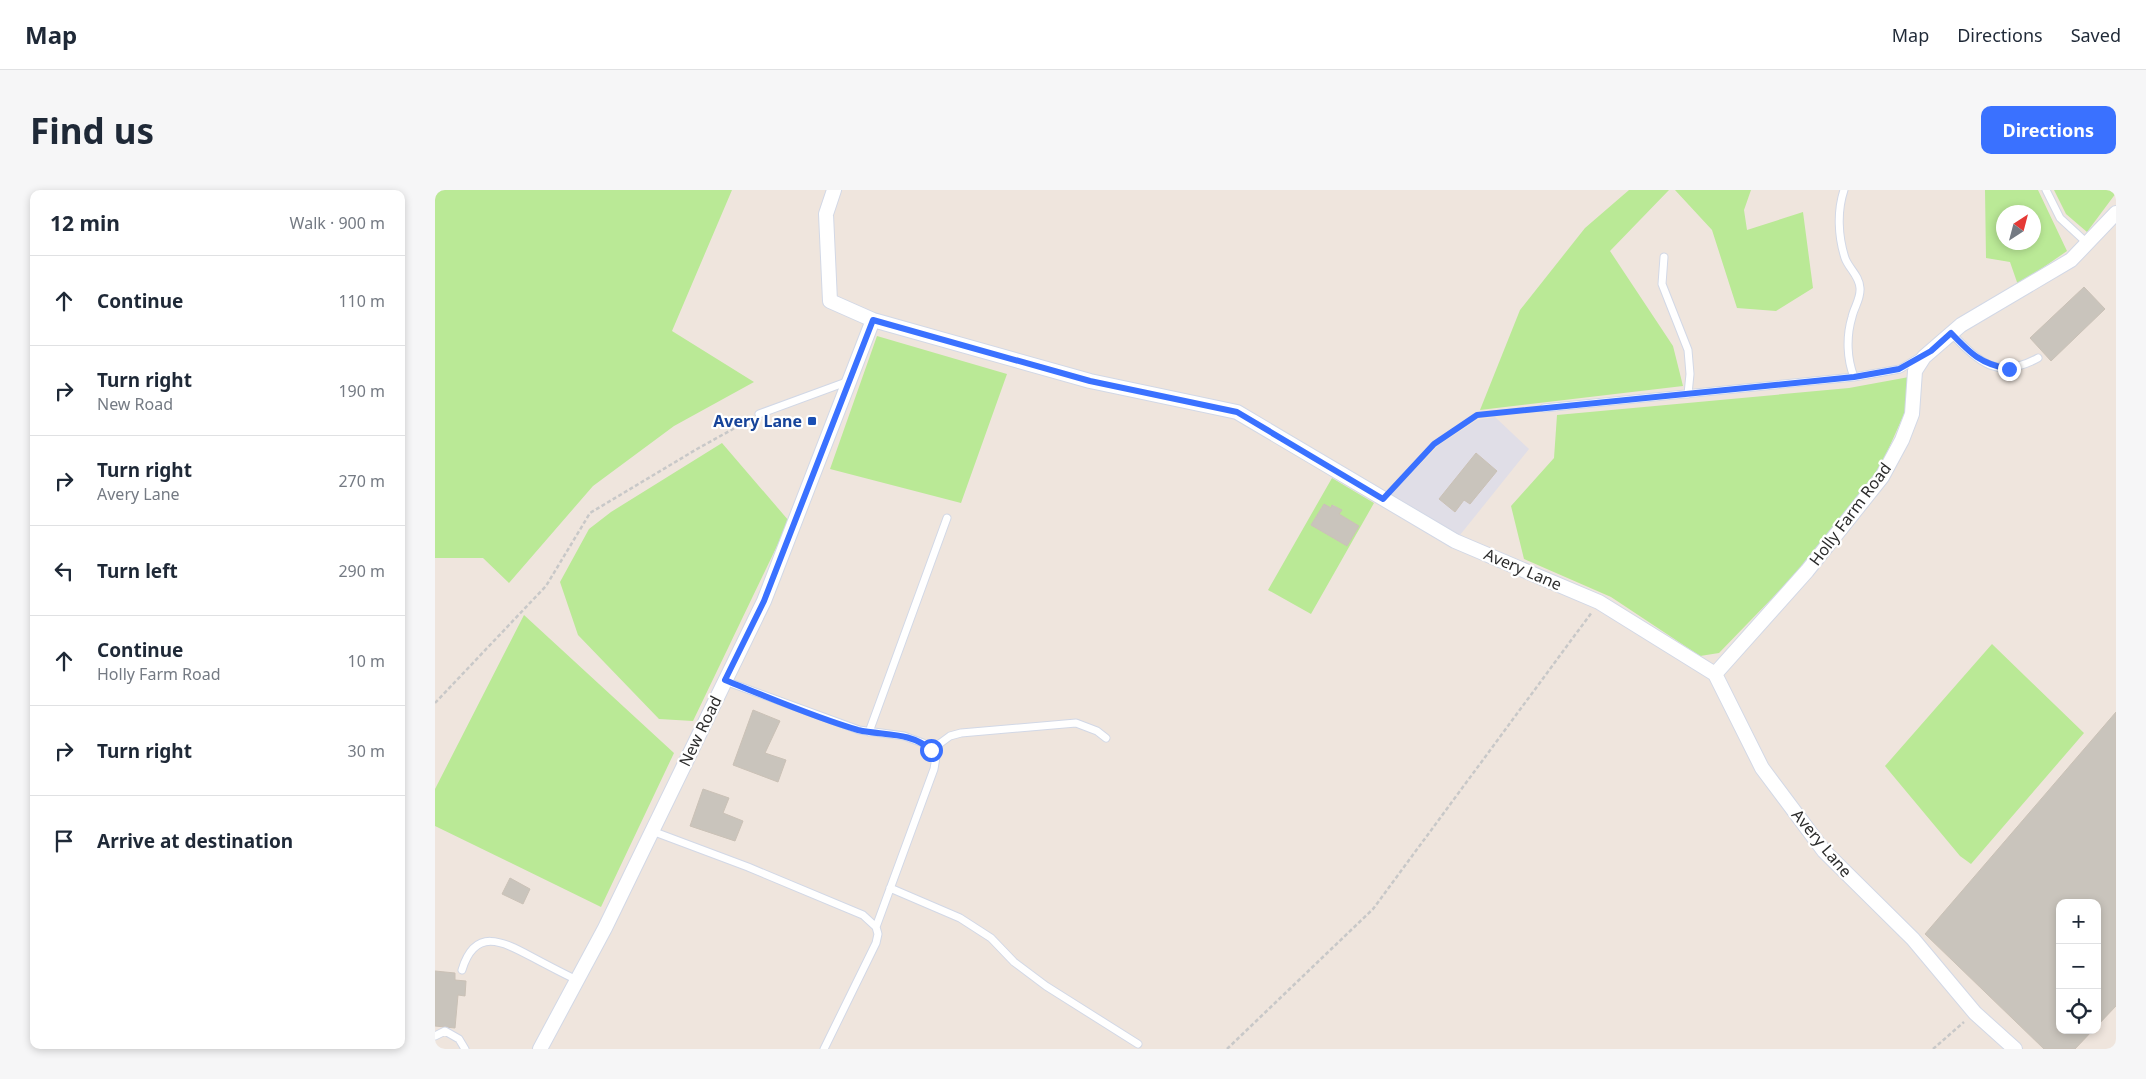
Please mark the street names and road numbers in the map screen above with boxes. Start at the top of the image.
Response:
street label: Holly Farm Road [1804,458,1896,570]
street label: Avery Lane [1481,543,1565,595]
street label: New Road [673,692,727,770]
street label: Avery Lane [1787,804,1857,882]

